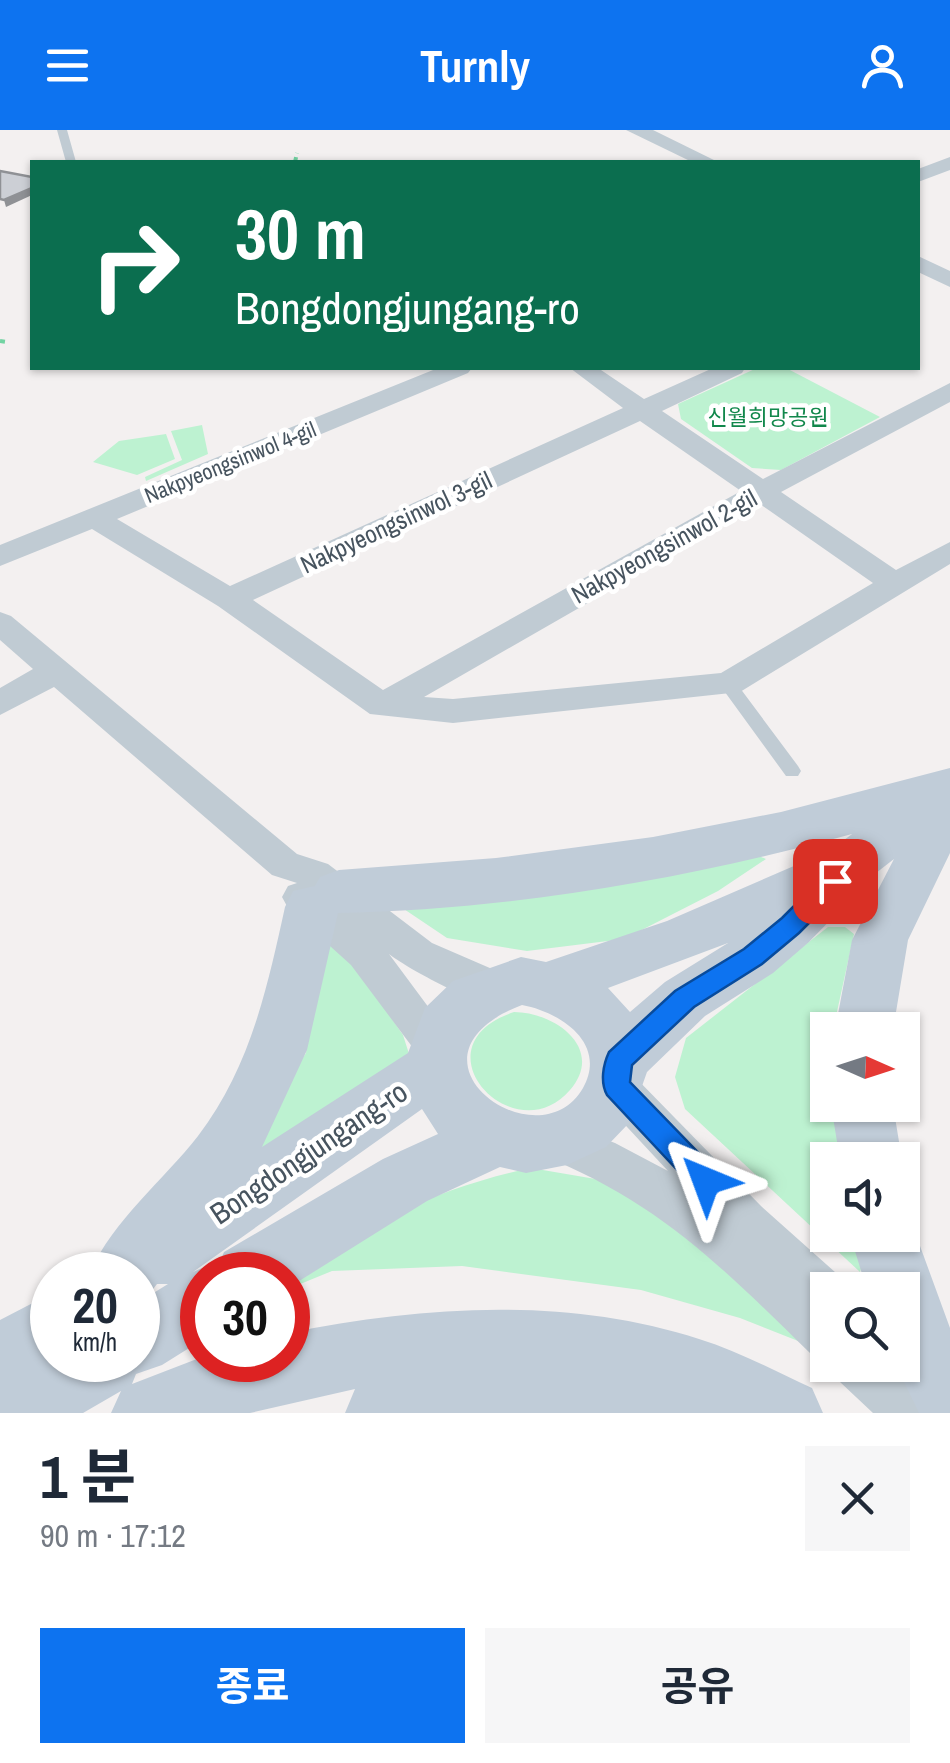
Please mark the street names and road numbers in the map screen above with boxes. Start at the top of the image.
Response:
street label: Nakpyeongsinwol 4-gil [140,414,320,510]
street label: Nakpyeongsinwol 3-gil [295,463,497,581]
street label: Nakpyeongsinwol 2-gil [565,481,763,611]
street label: Bongdongjungang-ro [202,1071,415,1233]

